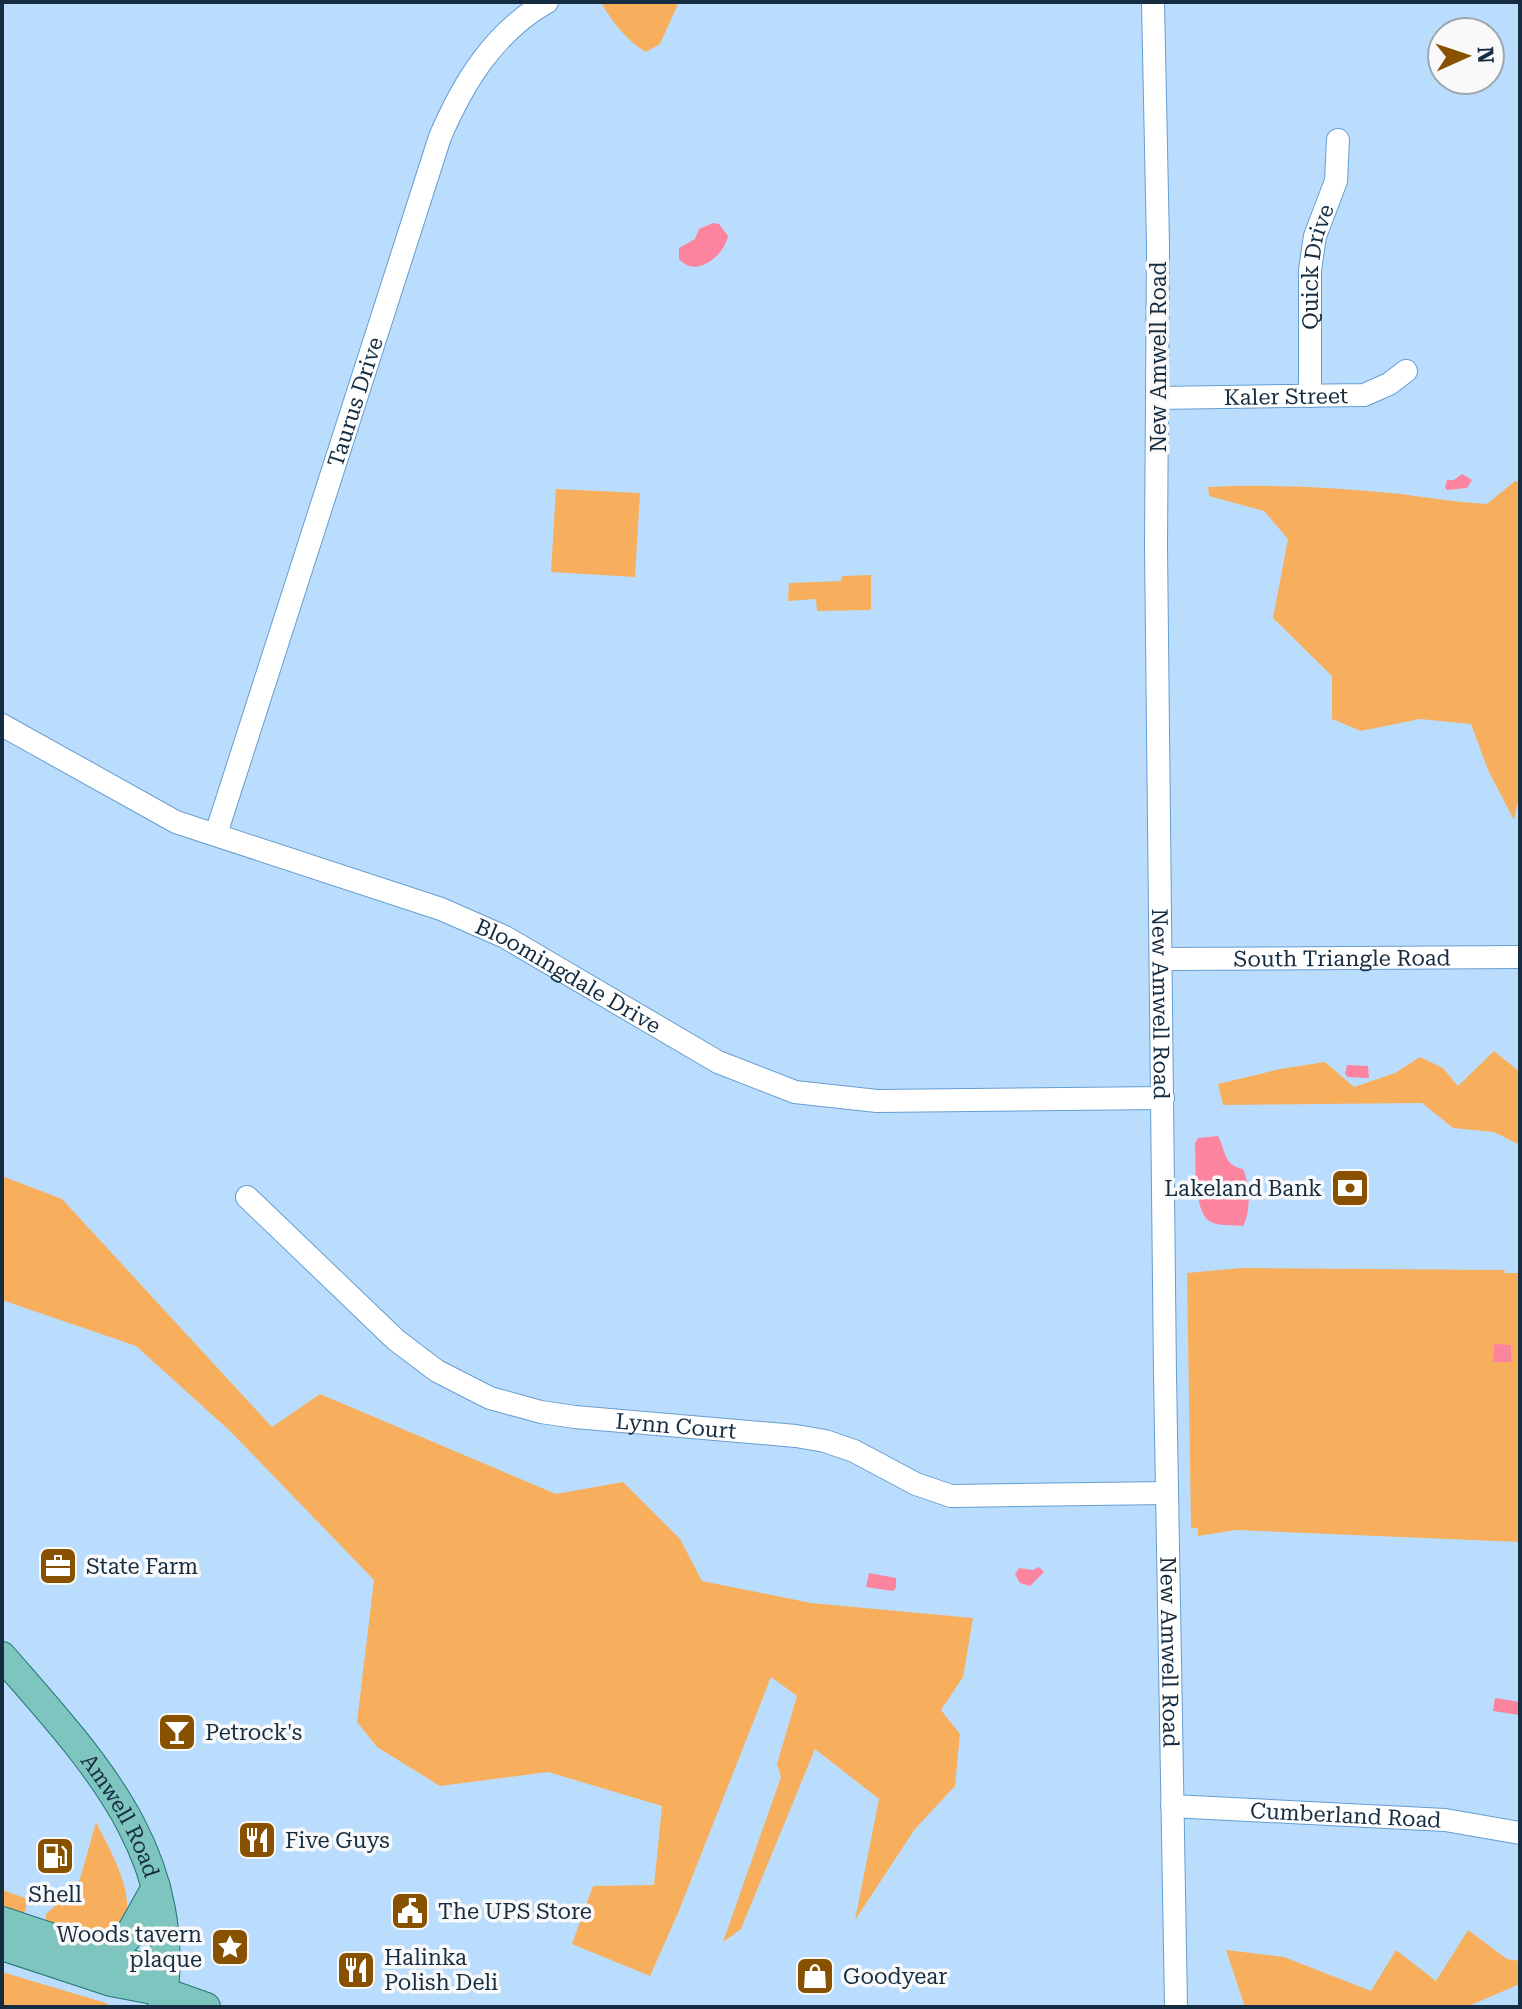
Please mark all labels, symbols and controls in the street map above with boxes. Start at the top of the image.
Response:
north arrow [1426,16,1506,96]
text: N [1473,46,1498,64]
street label: Quick Drive [1298,200,1339,330]
street label: New Amwell Road [1146,261,1171,453]
street label: Taurus Drive [322,334,387,470]
street label: Kaler Street [1224,383,1348,410]
street label: New Amwell Road [1147,908,1175,1100]
street label: Bloomingdale Drive [472,913,666,1038]
street label: South Triangle Road [1233,945,1451,971]
bank icon: Lakeland Bank [1329,1167,1371,1209]
place label: Lakeland Bank [1164,1176,1322,1201]
street label: Lynn Court [615,1408,737,1443]
office icon: State Farm [37,1545,79,1587]
place label: State Farm [86,1554,198,1579]
street label: New Amwell Road [1156,1556,1184,1748]
bar icon: Petrock's [156,1711,198,1753]
place label: Petrock's [205,1720,302,1745]
street label: Amwell Road [76,1749,165,1880]
street label: Cumberland Road [1250,1798,1442,1832]
restaurant icon: Five Guys [236,1819,278,1861]
place label: Five Guys [285,1828,390,1853]
fuel station icon: Shell [34,1835,76,1877]
place label: Shell [28,1882,82,1907]
public building icon: The UPS Store [389,1890,431,1932]
place label: The UPS Store [438,1899,592,1924]
place label: Woods tavern plaque [56,1922,202,1972]
place icon: Woods tavern plaque [209,1926,251,1968]
place label: Halinka Polish Deli [384,1945,498,1995]
restaurant icon: Halinka Polish Deli [335,1949,377,1991]
shop icon: Goodyear [794,1955,836,1997]
place label: Goodyear [843,1964,947,1989]

